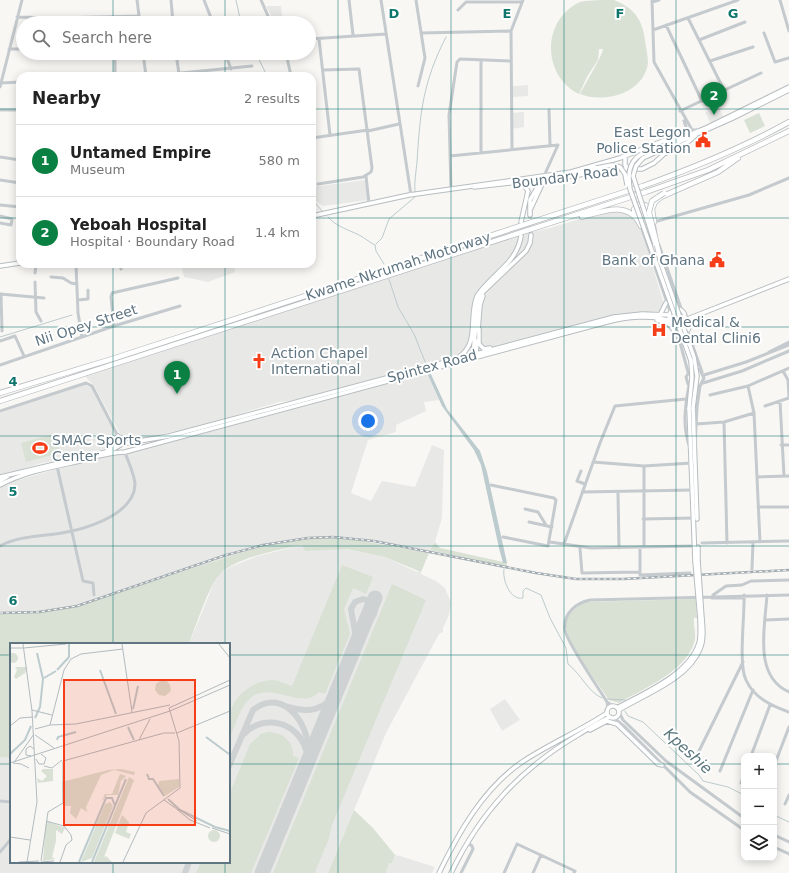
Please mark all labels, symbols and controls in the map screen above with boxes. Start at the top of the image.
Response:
text: D [389,6,400,21]
text: E [503,6,511,21]
text: F [616,6,624,21]
text: G [728,6,738,21]
search box [16,16,316,60]
icon: search [30,27,52,49]
text: Search here [62,29,152,47]
pin: 2 [701,82,727,115]
text: Nearby [32,88,101,108]
text: 2 results [244,91,300,106]
place label: East Legon Police Station [596,124,691,156]
public building icon: East Legon Police Station [694,131,712,149]
text: Untamed Empire [70,144,211,162]
text: 1 [40,153,50,168]
text: 580 m [258,153,300,168]
text: Museum [70,162,125,177]
street label: Boundary Road [511,163,619,191]
text: Yeboah Hospital [70,216,207,234]
text: 2 [40,225,50,240]
text: 1.4 km [255,225,300,240]
street label: Kwame Nkrumah Motorway [304,229,492,303]
text: Hospital · Boundary Road [70,234,235,249]
public building icon: Bank of Ghana [708,251,726,269]
place label: Bank of Ghana [602,252,705,268]
street label: Nii Opey Street [33,301,140,349]
place label: Medical & Dental Clini6 [671,314,761,346]
hospital icon: Medical & Dental Clini6 [650,321,668,339]
place label: Action Chapel International [271,345,368,377]
street label: Spintex Road [385,346,479,386]
church icon: Action Chapel International [250,352,268,370]
pin: 1 [164,361,190,394]
text: 4 [8,374,18,389]
your location [358,411,378,431]
place label: SMAC Sports Center [52,432,141,464]
sports icon: SMAC Sports Center [31,439,49,457]
text: 5 [8,484,18,499]
text: 6 [8,593,18,608]
inset map [10,643,230,863]
water label: Kpeshie [660,724,716,778]
map controls [741,753,777,861]
button: + [741,753,777,789]
button: − [741,789,777,825]
button: layers [741,825,777,861]

